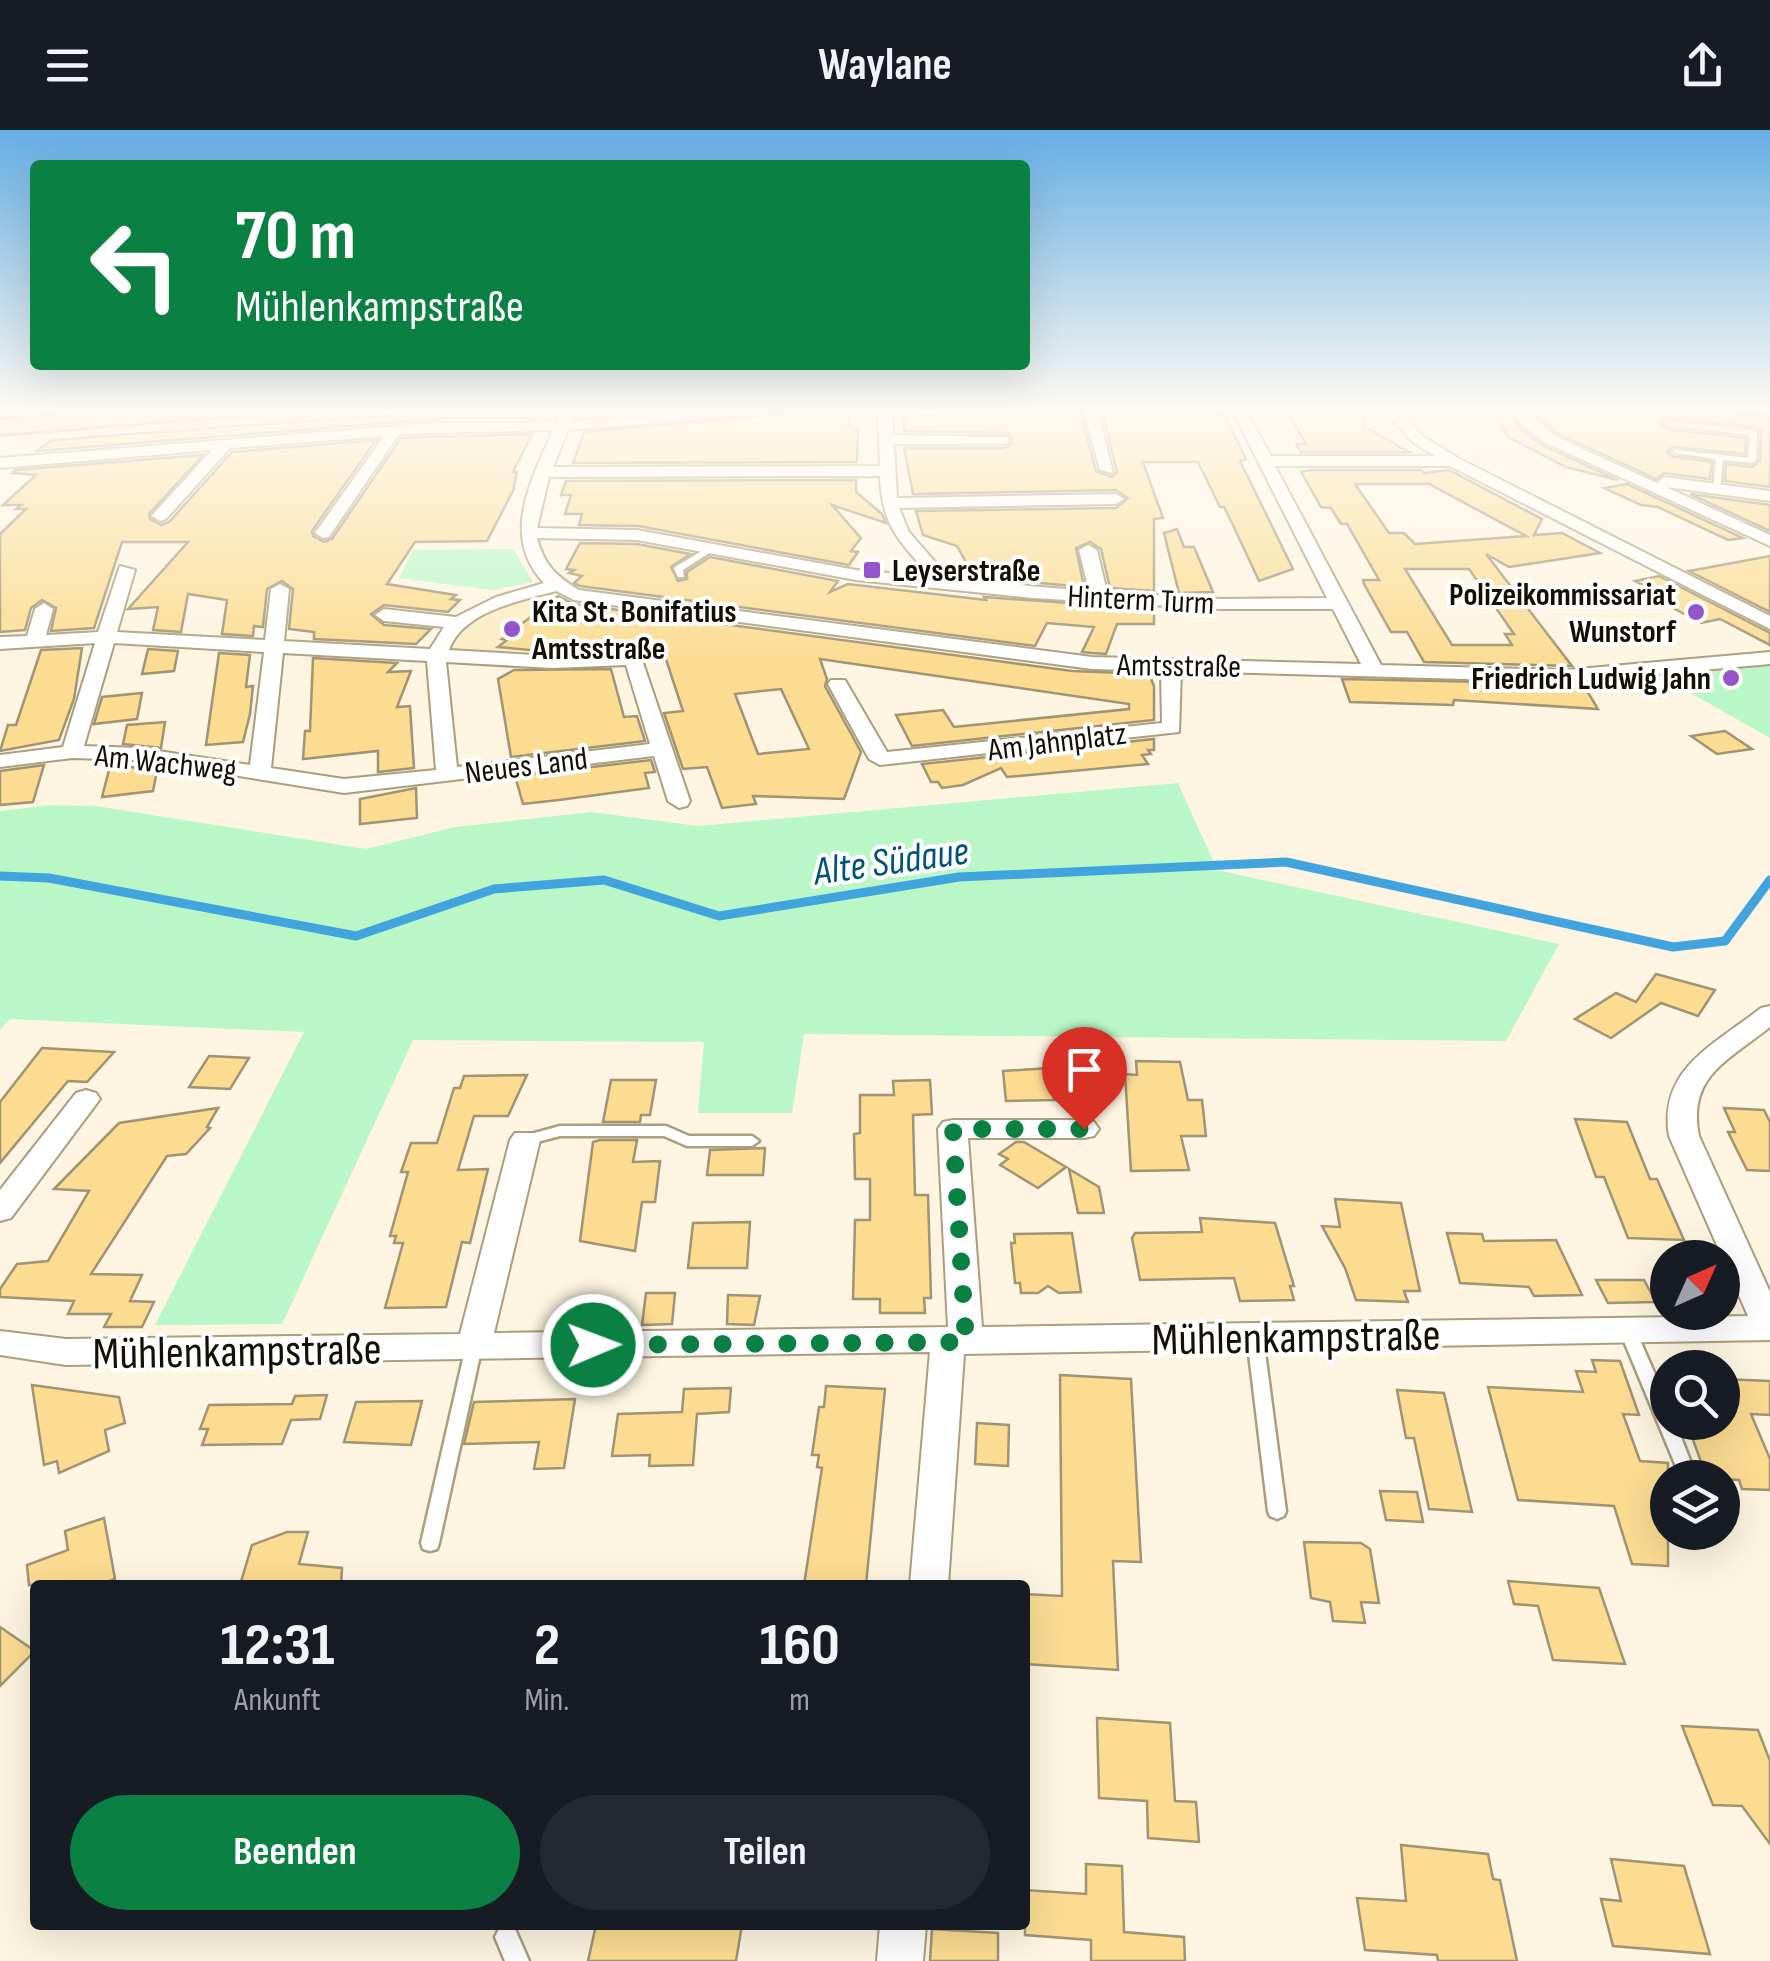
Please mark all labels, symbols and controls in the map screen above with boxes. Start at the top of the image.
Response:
icon: menu [40,38,95,93]
text: Waylane [818,38,952,93]
icon: share [1675,38,1730,93]
text: 70 m [235,195,356,279]
icon: left [70,200,200,330]
text: Mühlenkampstraße [235,280,524,335]
place label: Leyserstraße [892,552,1041,591]
marker: Leyserstraße [861,559,883,581]
place label: Polizeikommissariat Wunstorf [1449,576,1677,652]
street label: Hinterm Turm [1066,577,1215,624]
place label: Kita St. Bonifatius Amtsstraße [531,593,737,669]
marker: Polizeikommissariat Wunstorf [1685,601,1707,623]
marker: Kita St. Bonifatius Amtsstraße [501,618,523,640]
street label: Amtsstraße [1115,646,1241,687]
place label: Friedrich Ludwig Jahn [1471,660,1711,699]
marker: Friedrich Ludwig Jahn [1720,667,1742,689]
street label: Am Jahnplatz [985,715,1129,770]
street label: Am Wachweg [92,737,239,790]
street label: Neues Land [463,740,590,793]
water label: Alte Südaue [809,827,972,897]
pin [1042,1027,1127,1130]
icon: arrive [1057,1042,1112,1097]
north arrow [1650,1240,1740,1330]
map controls [1650,1240,1740,1550]
position arrow [541,1293,645,1397]
street label: Mühlenkampstraße [1151,1308,1441,1369]
street label: Mühlenkampstraße [92,1322,382,1383]
button: search [1650,1350,1740,1440]
button: layers [1650,1460,1740,1550]
text: 12:31 [220,1610,334,1682]
text: 2 [534,1610,560,1682]
text: 160 [759,1610,840,1682]
text: Ankunft [234,1681,320,1720]
text: Min. [525,1681,569,1720]
text: m [789,1681,810,1720]
button: Beenden [70,1795,520,1910]
button: Teilen [540,1795,990,1910]

